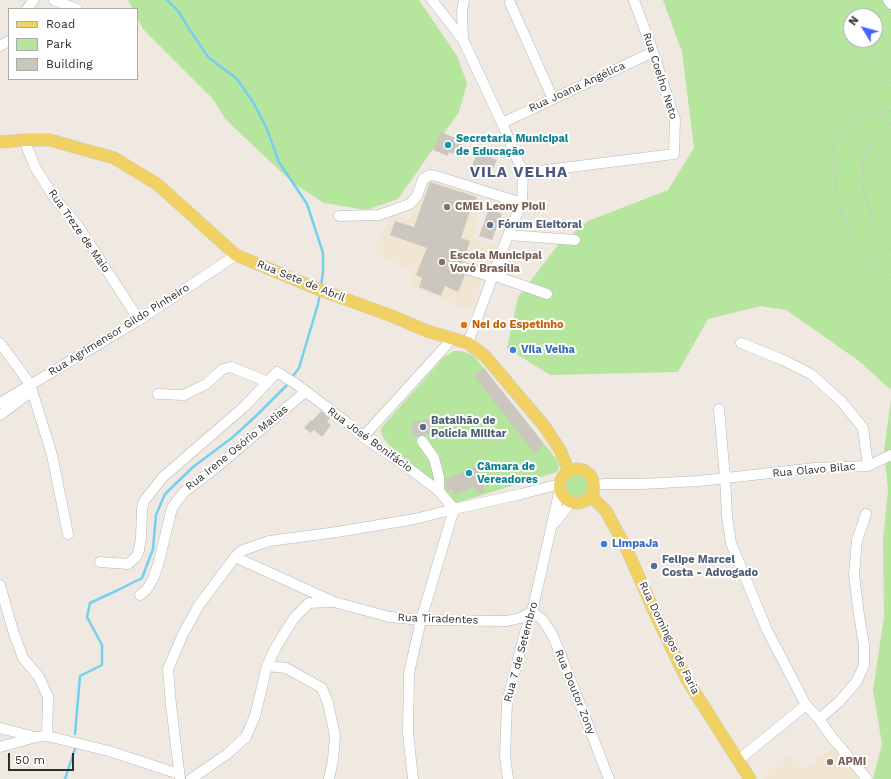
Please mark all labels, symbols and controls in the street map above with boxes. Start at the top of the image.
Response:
legend [8,8,138,80]
north arrow [843,8,883,48]
text: N [846,14,861,28]
text: Road [46,17,75,31]
street label: Rua Coelho Neto [640,31,680,121]
text: Park [46,37,72,51]
text: Building [46,57,93,71]
street label: Rua Joana Angélica [527,59,627,115]
place label: Secretaria Municipal de Educação [456,132,568,158]
marker: Secretaria Municipal de Educação [443,140,453,150]
district label: VILA VELHA [470,164,568,182]
street label: Rua Treze de Maio [45,187,113,275]
place label: CMEI Leony Pioli [455,200,545,214]
marker: CMEI Leony Pioli [442,202,452,212]
place label: Fórum Eleitoral [498,218,582,232]
marker: Fórum Eleitoral [485,220,495,230]
place label: Escola Municipal Vovó Brasília [450,249,542,275]
street label: Rua Sete de Abril [255,257,347,305]
marker: Escola Municipal Vovó Brasília [437,257,447,267]
street label: Rua Agrimensor Gildo Pinheiro [46,281,192,379]
place label: Nei do Espetinho [472,318,564,332]
marker: Nei do Espetinho [459,320,469,330]
place label: Vila Velha [521,343,575,357]
marker: Vila Velha [508,345,518,355]
street label: Rua Irene Osório Matias [183,403,291,493]
street label: Rua José Bonifácio [325,405,415,475]
place label: Batalhão de Polícia Militar [431,414,507,440]
marker: Batalhão de Polícia Militar [418,422,428,432]
place label: Câmara de Vereadores [477,460,538,486]
street label: Rua Olavo Bilac [772,460,856,480]
marker: Câmara de Vereadores [464,468,474,478]
place label: LimpaJa [612,537,658,551]
marker: LimpaJa [599,539,609,549]
place label: Felipe Marcel Costa - Advogado [662,553,758,579]
marker: Felipe Marcel Costa - Advogado [649,561,659,571]
street label: Rua Domingos de Faria [636,580,702,696]
street label: Rua 7 de Setembro [501,600,541,704]
street label: Rua Tiradentes [397,611,479,627]
street label: Rua Doutor Zony [552,648,598,736]
scale bar [10,745,76,771]
text: 50 m [15,753,45,767]
place label: APMI [838,755,866,769]
marker: APMI [825,757,835,767]

